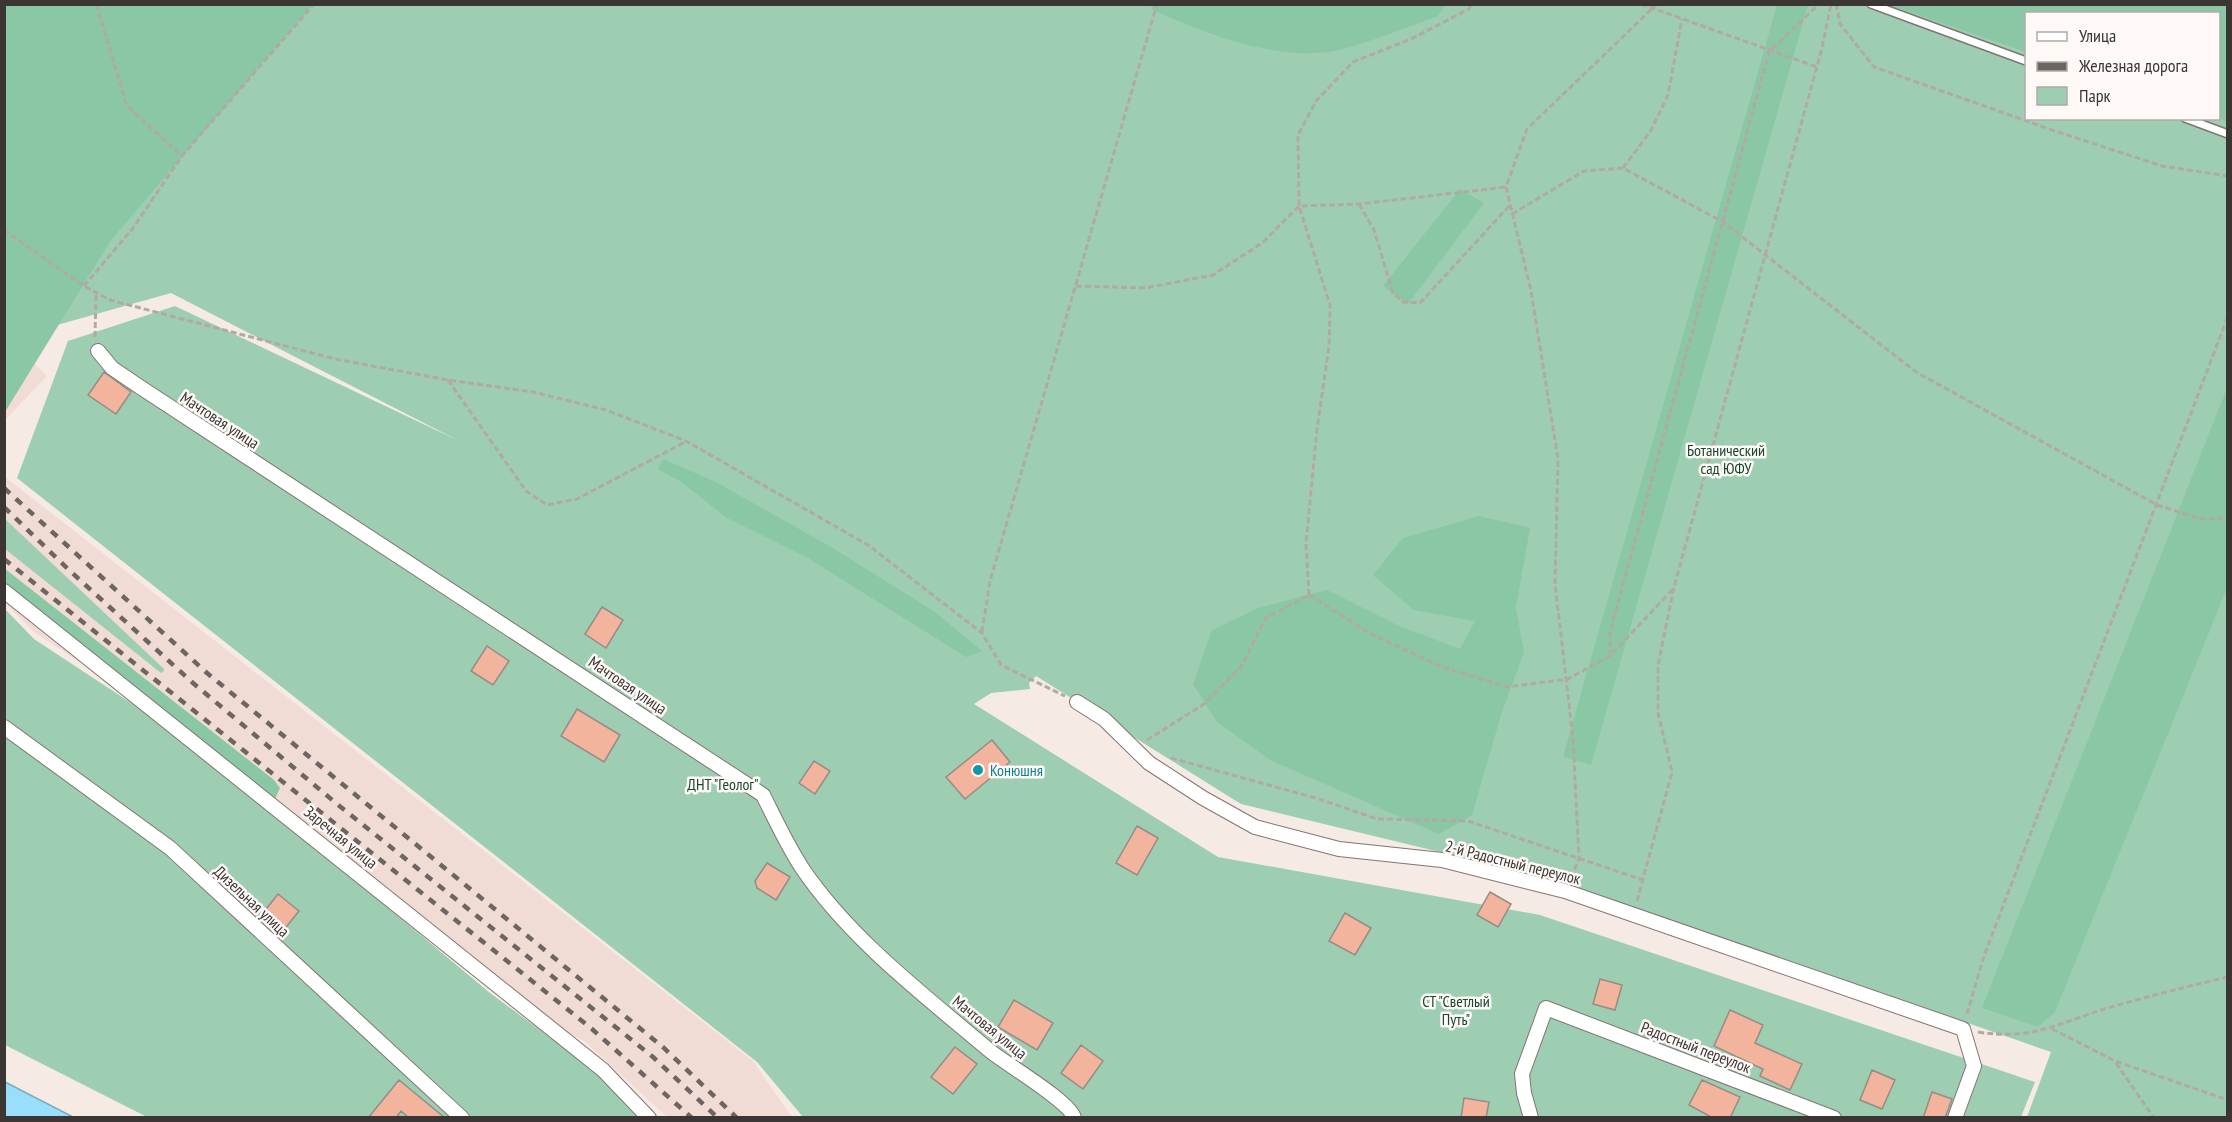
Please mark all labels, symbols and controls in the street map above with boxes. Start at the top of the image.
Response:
legend [2025,12,2220,120]
text: Улица [2079,24,2116,47]
text: Железная дорога [2078,54,2188,77]
text: Парк [2079,84,2110,107]
street label: Мачтовая улица [177,387,263,453]
park label: Ботанический сад ЮФУ [1687,440,1765,478]
street label: Мачтовая улица [585,652,671,718]
place label: Конюшня [990,760,1043,780]
marker: Конюшня [971,763,985,777]
park label: ДНТ "Геолог" [687,774,759,794]
street label: Заречная улица [300,801,382,873]
street label: 2-й Радостный переулок [1443,836,1583,889]
street label: Дизельная улица [210,861,294,941]
street label: Мачтовая улица [949,991,1031,1063]
park label: СТ "Светлый Путь" [1422,991,1490,1029]
street label: Радостный переулок [1638,1017,1754,1077]

